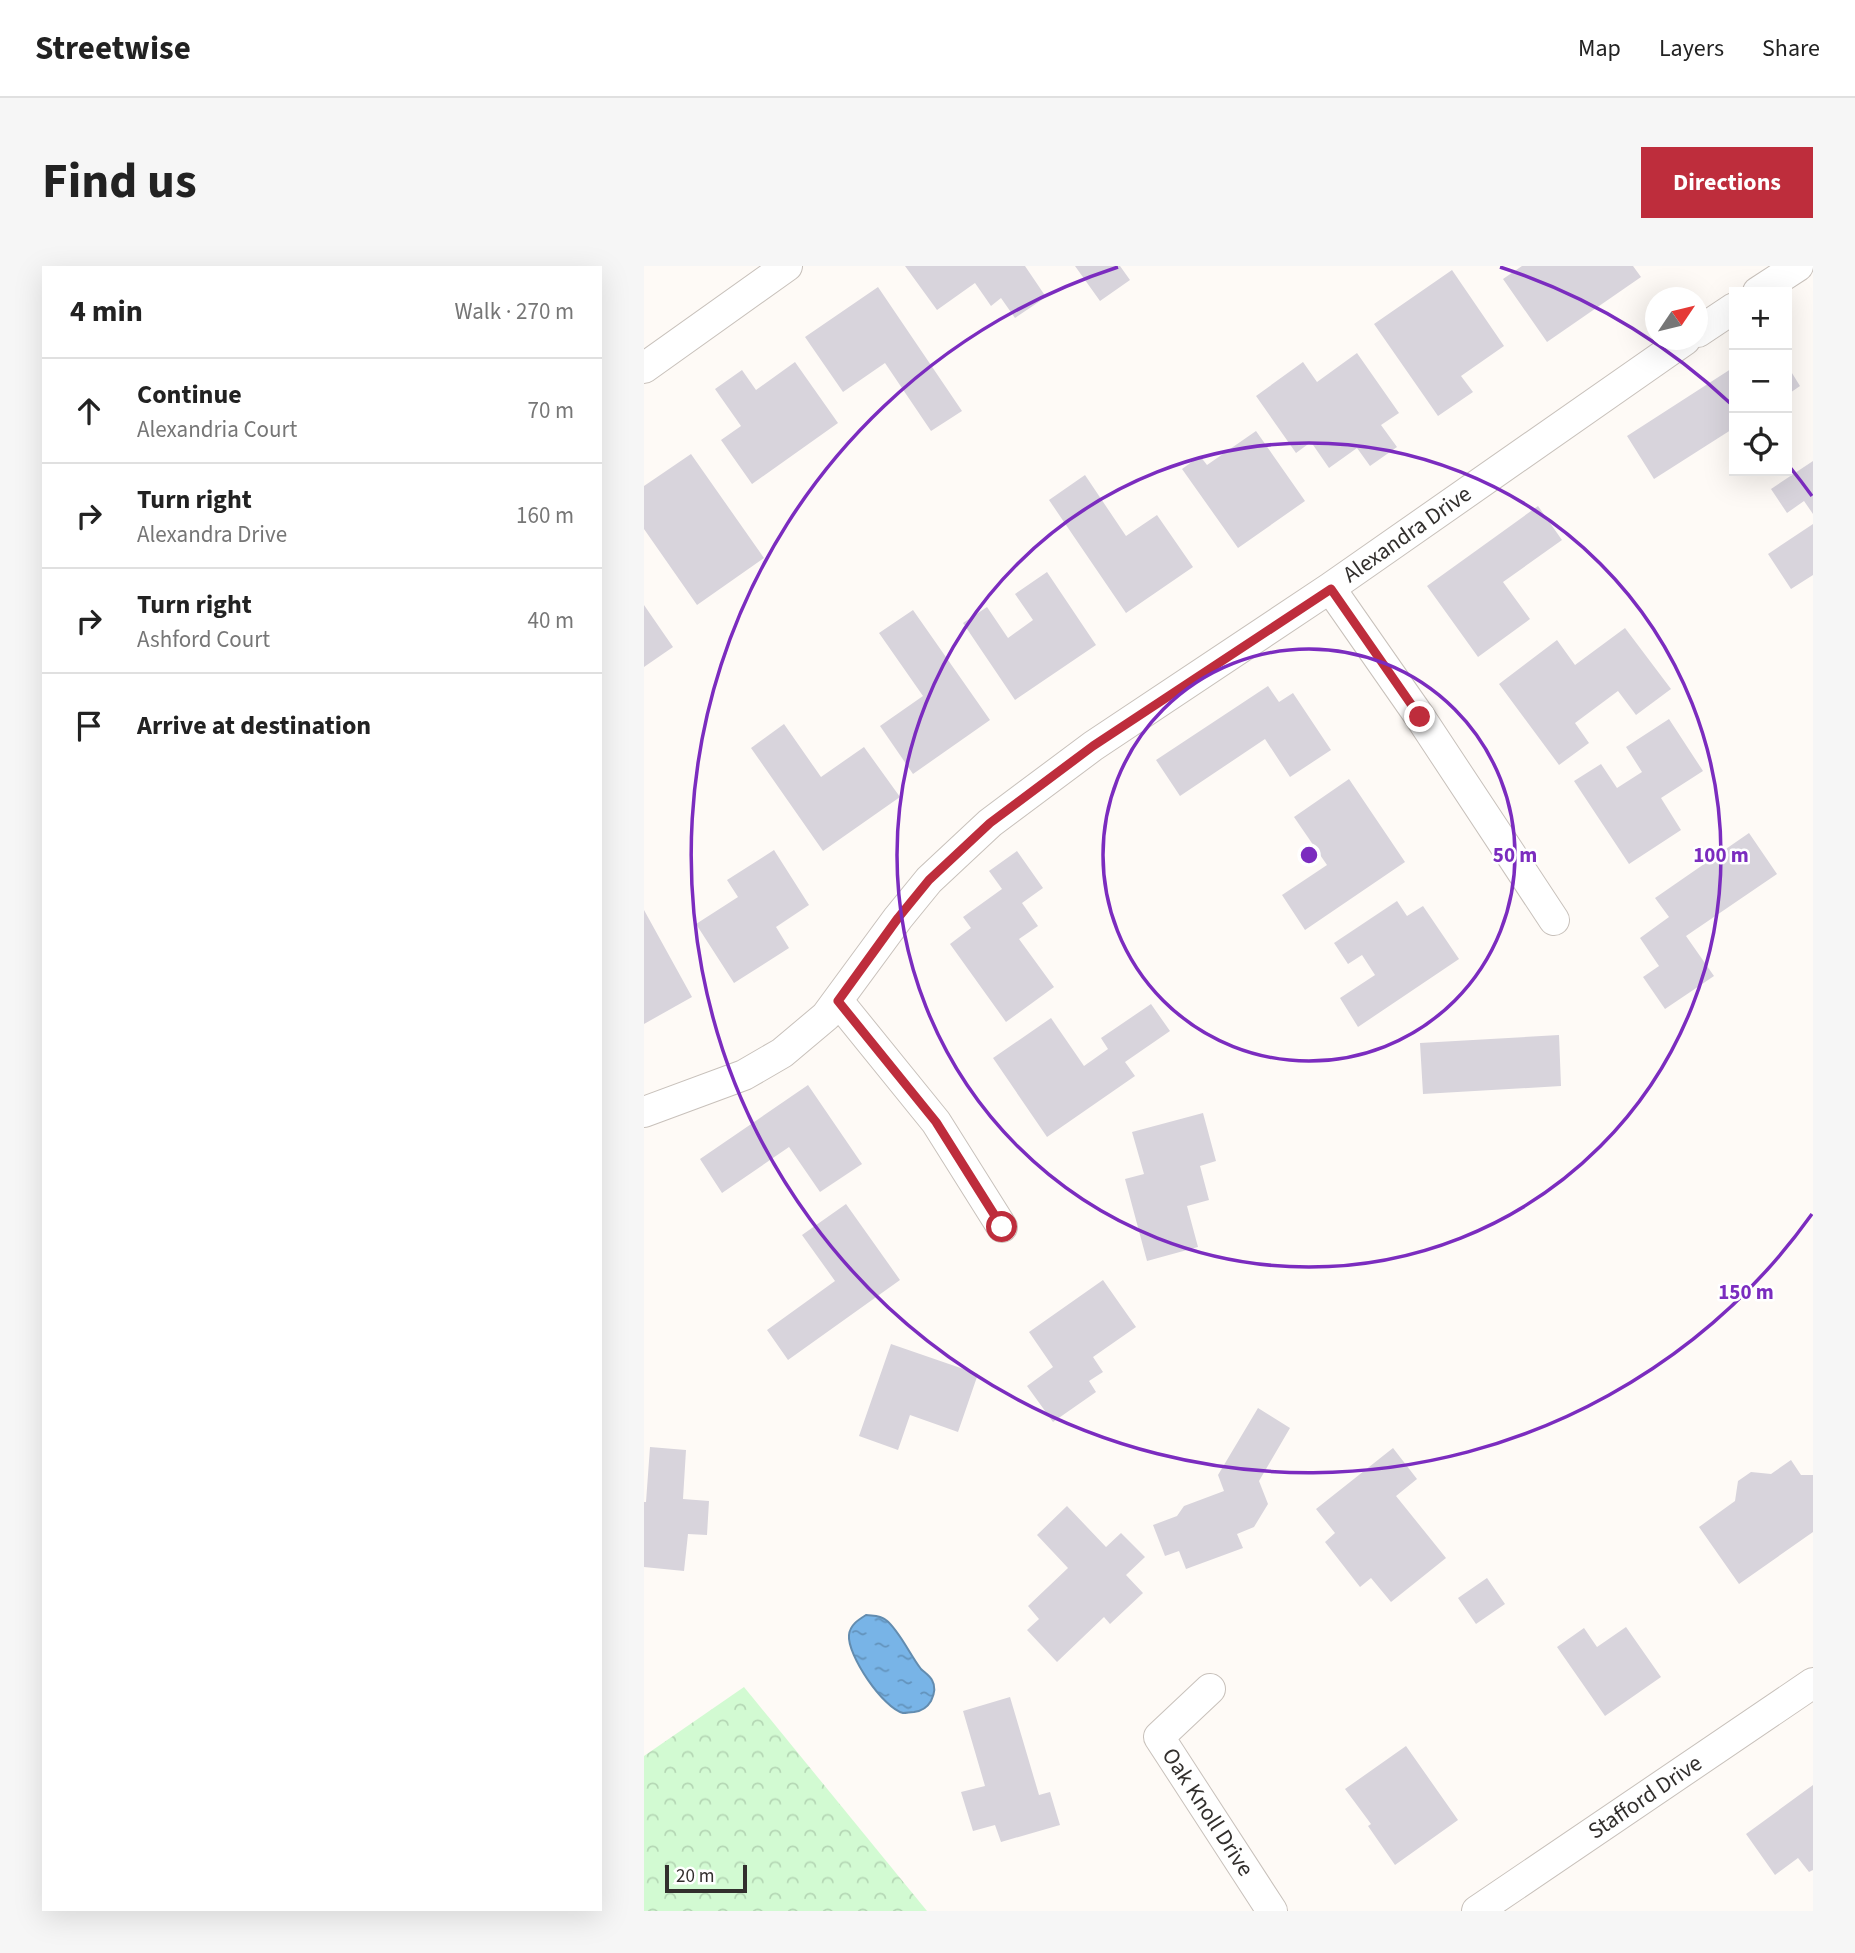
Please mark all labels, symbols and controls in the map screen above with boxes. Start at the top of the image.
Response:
text: Streetwise [35,25,191,72]
text: Map [1578,31,1621,66]
text: Layers [1659,31,1724,66]
text: Share [1762,31,1820,66]
text: Find us [42,147,197,217]
button: Directions [1641,147,1813,218]
north arrow [1645,287,1708,350]
map controls [1729,287,1792,476]
button: + [1729,287,1792,350]
text: 4 min [70,290,143,333]
text: Walk · 270 m [455,295,574,328]
button: − [1729,350,1792,413]
text: Continue [137,376,242,413]
icon: ahead [70,392,108,430]
text: 70 m [527,394,574,427]
text: Alexandria Court [137,413,297,446]
button: locate [1729,413,1792,476]
street label: Alexandra Drive [1336,477,1478,591]
text: Turn right [137,481,252,518]
icon: right [70,497,108,535]
text: 160 m [516,499,574,532]
text: Alexandra Drive [137,518,287,551]
text: Turn right [137,586,252,623]
icon: right [70,602,108,640]
text: 40 m [527,604,574,637]
text: Ashford Court [137,623,270,656]
route end [1404,701,1435,732]
icon: arrive [70,707,108,745]
text: Arrive at destination [137,707,371,744]
text: 50 m [1493,840,1537,870]
text: 100 m [1693,840,1749,870]
centre of rings [1297,843,1321,867]
route start [986,1211,1017,1242]
text: 150 m [1718,1277,1774,1307]
street label: Oak Knoll Drive [1154,1741,1262,1883]
street label: Stafford Drive [1581,1747,1709,1847]
scale bar [665,1862,747,1894]
text: 20 m [676,1863,714,1890]

